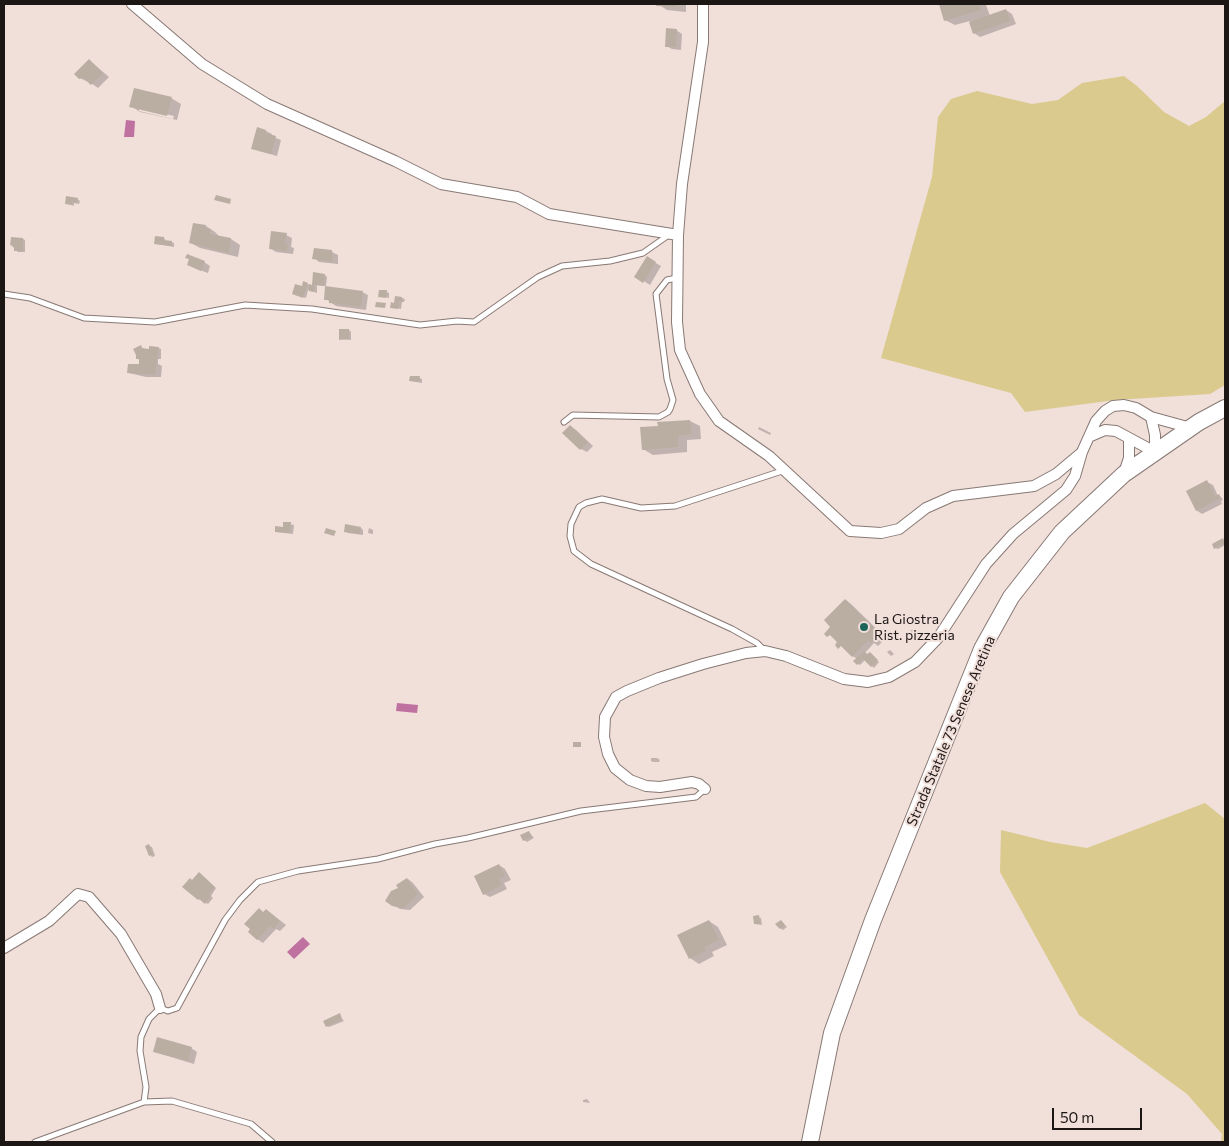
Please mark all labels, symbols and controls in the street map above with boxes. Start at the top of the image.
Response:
place label: La Giostra Rist. pizzeria [874,611,955,644]
marker: La Giostra Rist. pizzeria [858,621,870,633]
street label: Strada Statale 73 Senese Aretina [903,633,999,829]
scale bar [1054,1098,1144,1130]
text: 50 m [1060,1108,1094,1126]

